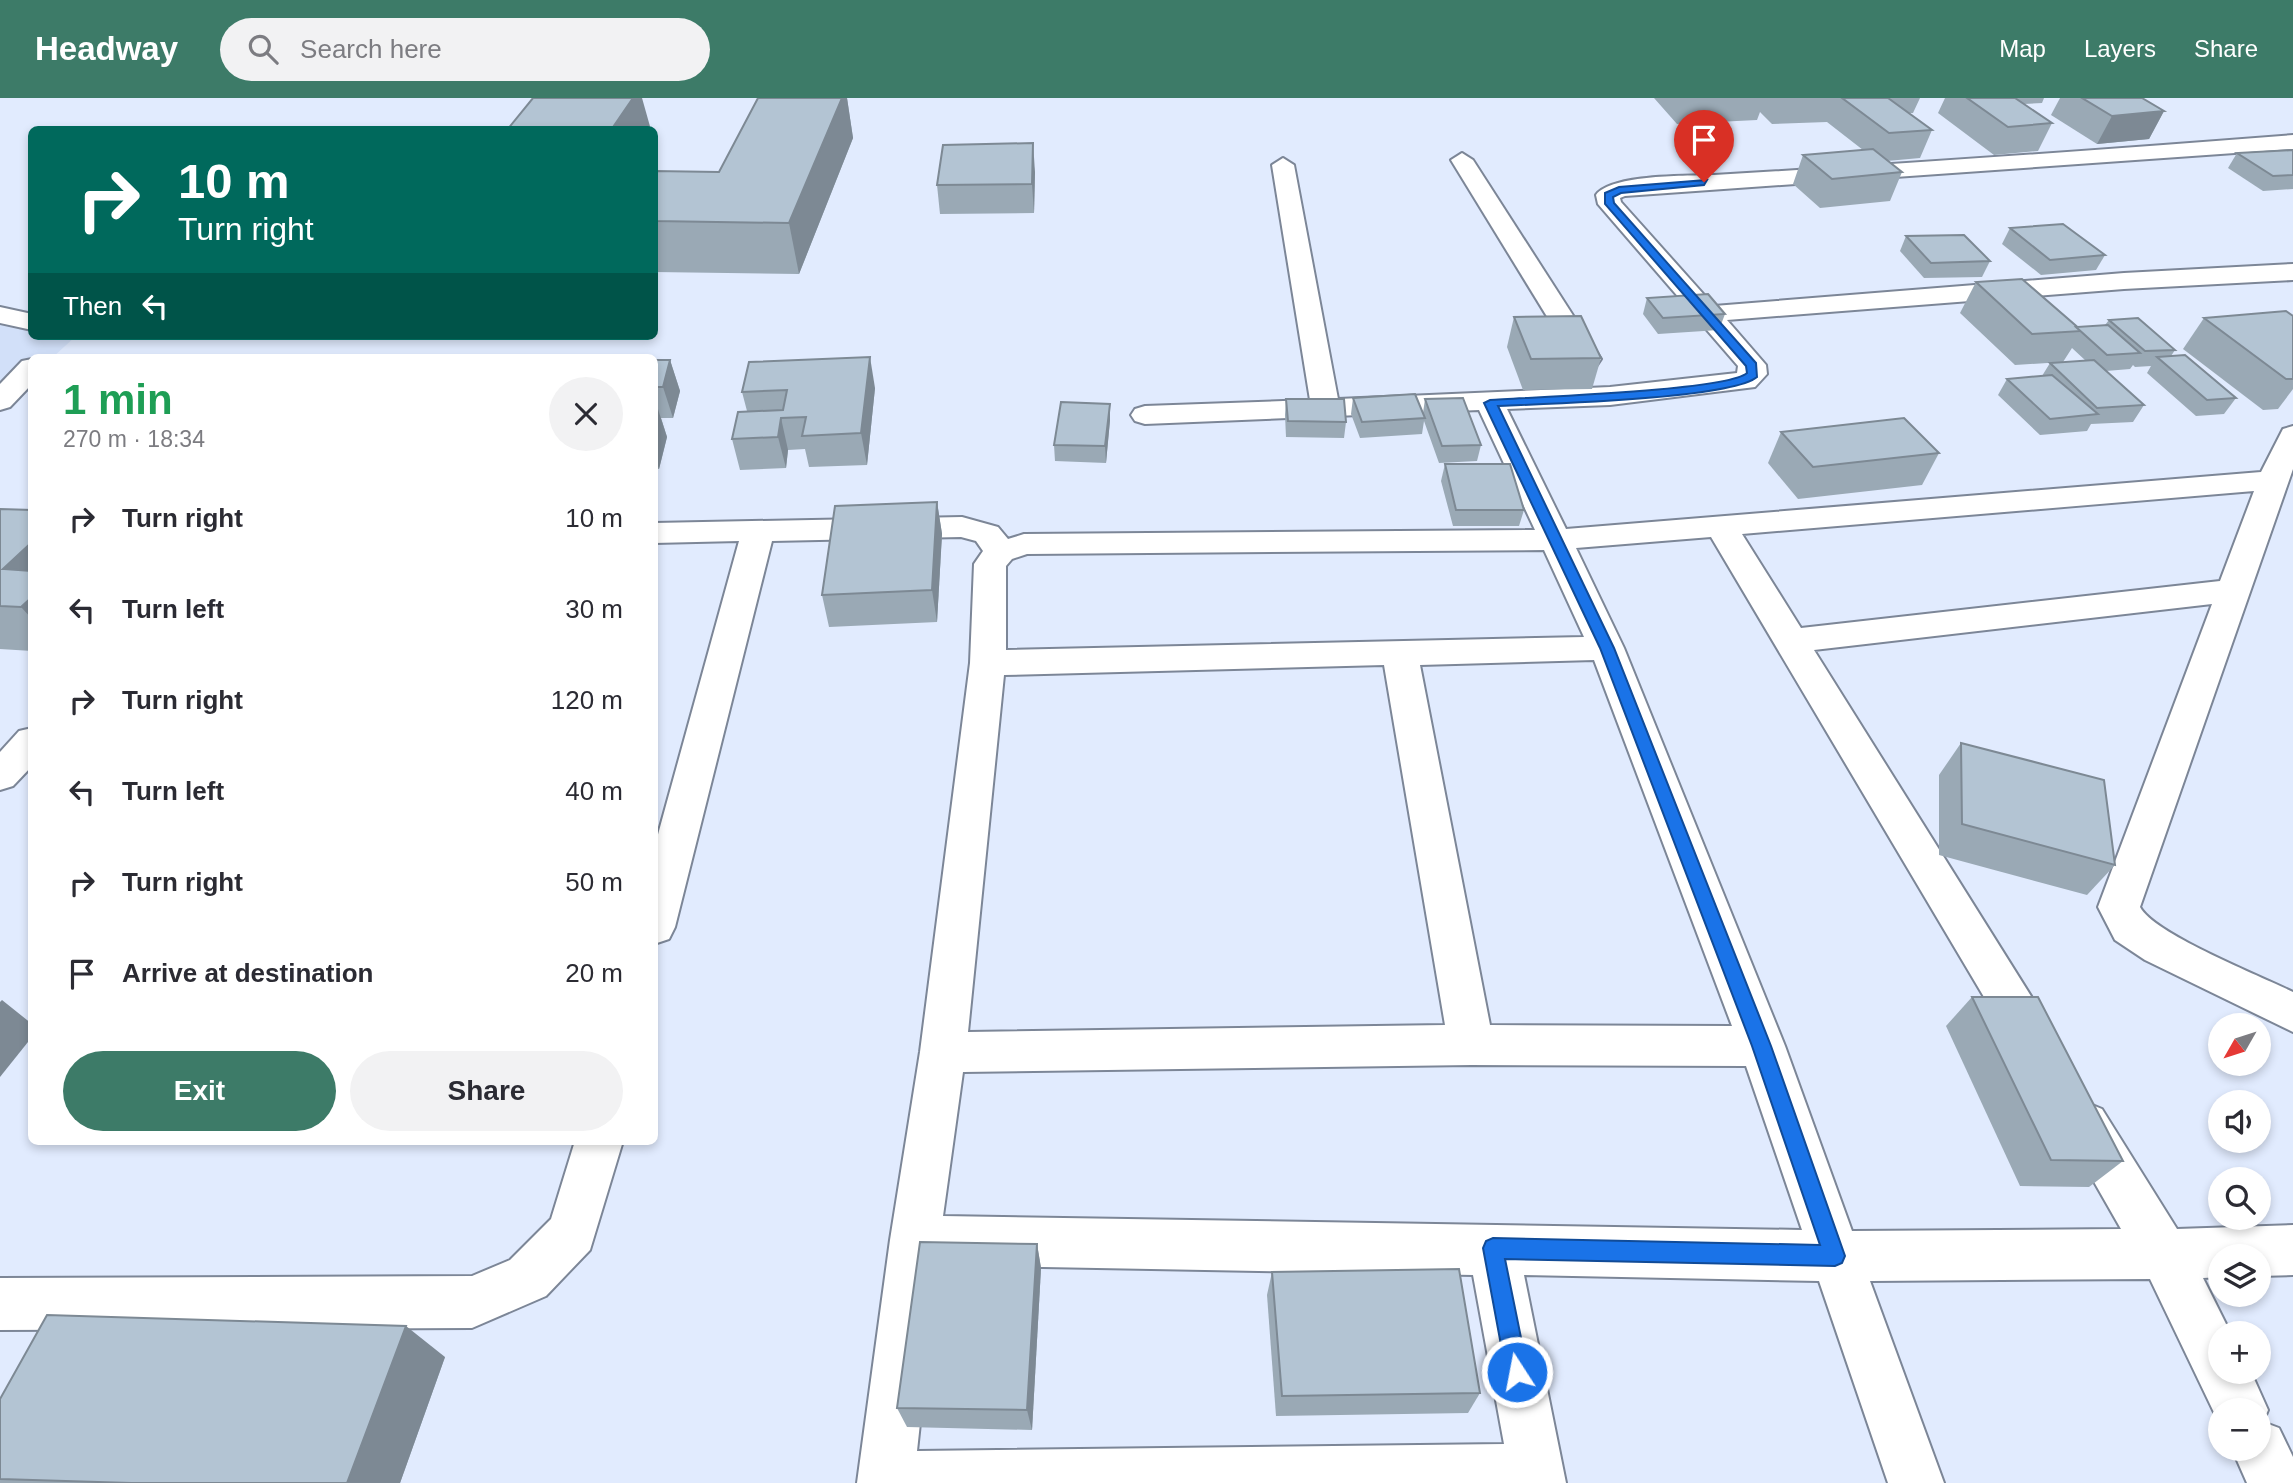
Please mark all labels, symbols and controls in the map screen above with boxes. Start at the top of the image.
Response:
search box [220,18,710,81]
text: Headway [35,30,178,67]
icon: search [244,30,282,68]
text: Search here [300,34,442,64]
text: Map [1999,35,2046,62]
text: Layers [2084,35,2156,62]
text: Share [2194,35,2258,62]
pin [1674,110,1734,182]
icon: arrive [1685,121,1723,159]
icon: right [63,154,154,245]
text: 10 m [178,154,290,208]
text: Turn right [178,211,314,247]
icon: left [136,287,174,325]
text: Then [63,291,122,321]
text: 1 min [63,376,173,423]
button: close [549,377,623,451]
text: 270 m · 18:34 [63,426,205,452]
icon: right [63,500,101,538]
text: Turn right [122,503,243,533]
text: 10 m [565,503,623,533]
icon: left [63,591,101,629]
text: Turn left [122,594,224,624]
text: 30 m [565,594,623,624]
icon: right [63,682,101,720]
text: Turn right [122,685,243,715]
text: 120 m [551,685,623,715]
icon: left [63,773,101,811]
text: Turn left [122,776,224,806]
text: 40 m [565,776,623,806]
icon: right [63,864,101,902]
text: Turn right [122,867,243,897]
text: 50 m [565,867,623,897]
icon: arrive [63,955,101,993]
text: Arrive at destination [122,958,373,988]
text: 20 m [565,958,623,988]
north arrow [2208,1013,2272,1076]
map controls [2208,1013,2271,1461]
button: Exit [63,1051,336,1131]
button: Share [350,1051,623,1131]
button: sound [2208,1090,2271,1153]
button: search [2208,1167,2271,1230]
button: layers [2208,1244,2271,1307]
button: + [2208,1321,2271,1384]
position arrow [1480,1335,1554,1409]
button: − [2208,1398,2271,1461]

